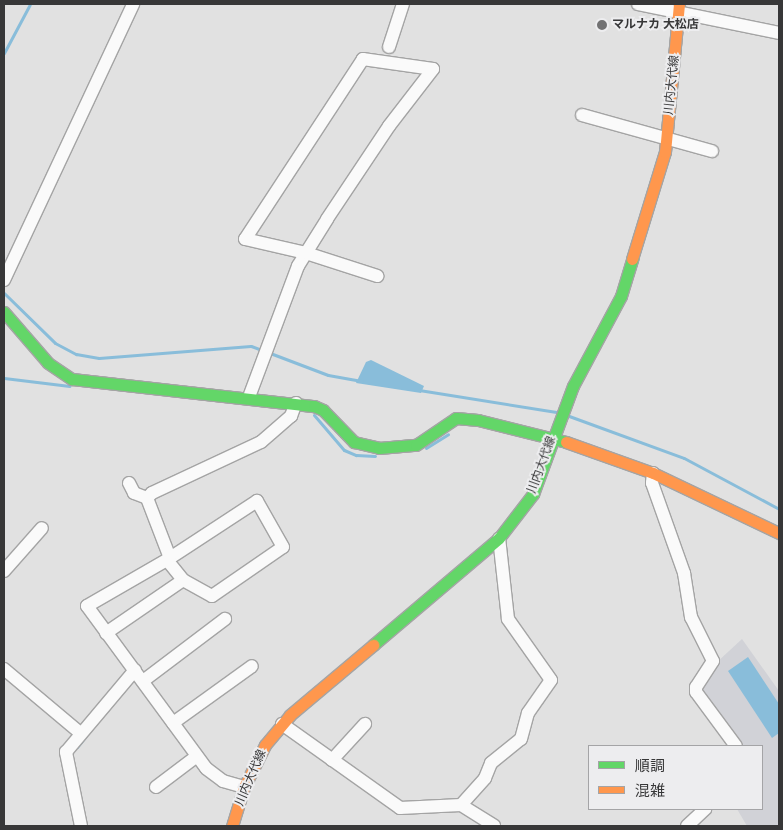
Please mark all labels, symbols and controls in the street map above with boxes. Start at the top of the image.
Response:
place label: マルナカ 大松店 [612,18,699,32]
marker: マルナカ 大松店 [596,19,608,31]
street label: 川内大代線 [662,54,682,116]
street label: 川内大代線 [525,434,559,496]
legend [588,745,763,810]
street label: 川内大代線 [233,748,269,808]
text: 順調 [635,757,665,775]
text: 混雑 [635,782,665,800]

